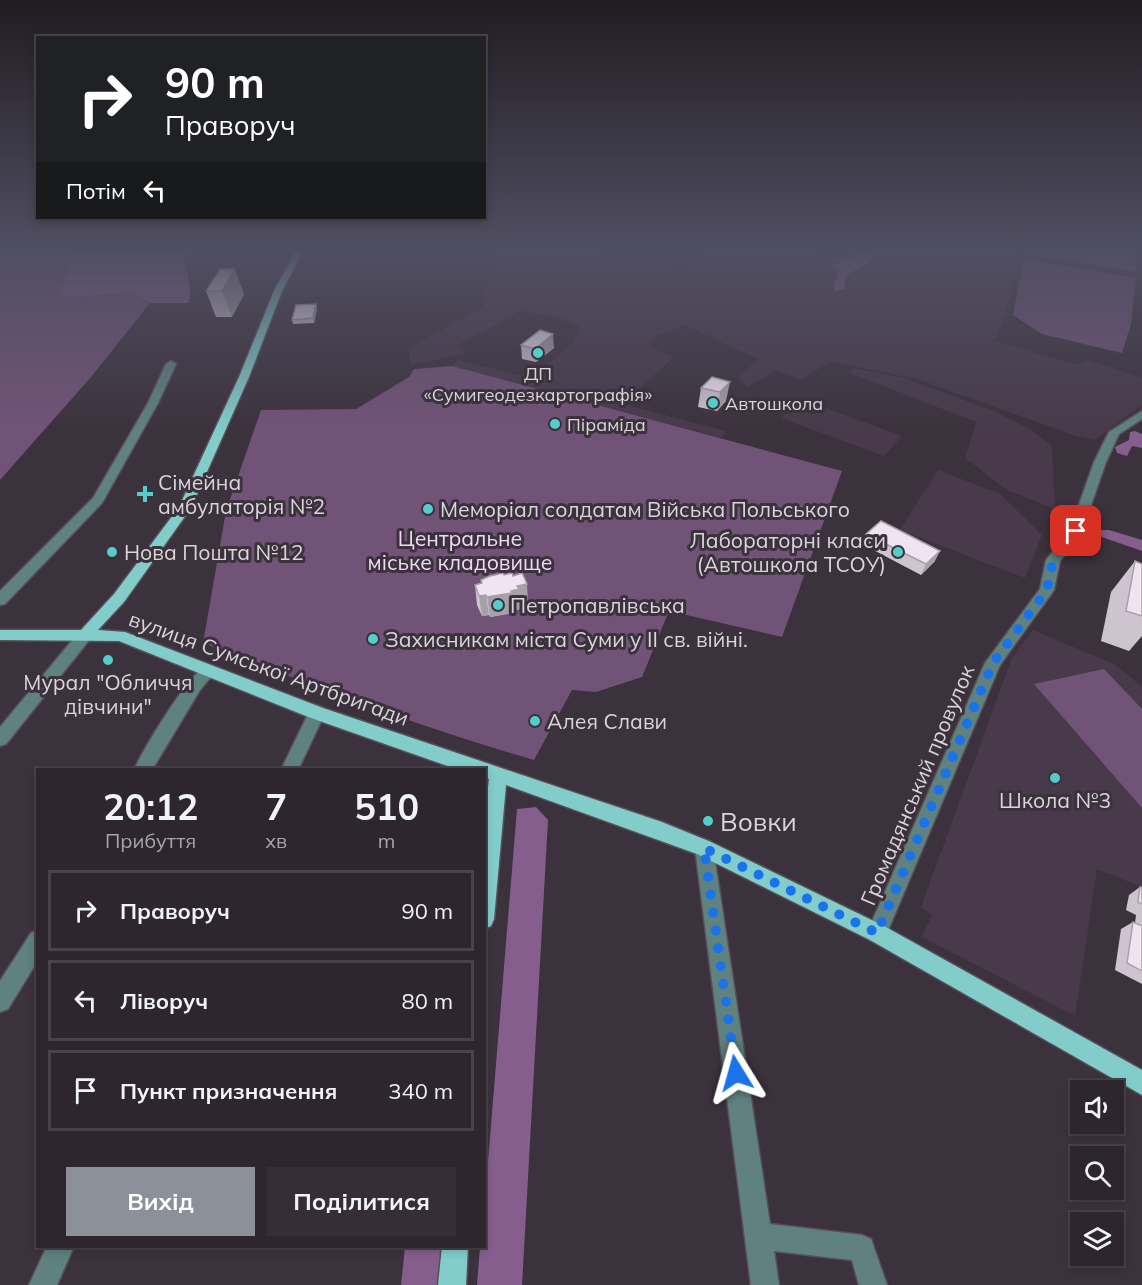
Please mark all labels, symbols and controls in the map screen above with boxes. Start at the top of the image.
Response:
text: 90 m [165,56,265,109]
icon: right [66,60,144,138]
text: Праворуч [165,108,295,142]
icon: left [138,174,171,207]
text: Потім [66,177,126,205]
marker: ДП «Сумигеодезкартографія» [531,346,545,360]
place label: ДП «Сумигеодезкартографія» [424,362,652,406]
place label: Автошкола [725,392,823,415]
marker: Автошкола [706,396,720,410]
place label: Піраміда [567,413,646,436]
marker: Піраміда [548,417,562,431]
place label: Сімейна амбулаторія №2 [158,469,325,519]
marker: Сімейна амбулаторія №2 [136,485,154,503]
place label: Меморіал солдатам Війська Польського [440,496,850,522]
marker: Меморіал солдатам Війська Польського [421,502,435,516]
pin [1050,505,1101,556]
icon: arrive [1059,514,1092,547]
park label: Центральне міське кладовище [368,525,552,575]
place label: Лабораторні класи (Автошкола ТСОУ) [690,527,886,577]
place label: Нова Пошта №12 [124,539,304,565]
marker: Нова Пошта №12 [105,545,119,559]
marker: Лабораторні класи (Автошкола ТСОУ) [891,545,905,559]
place label: Петропавлівська [510,592,685,618]
marker: Петропавлівська [491,598,505,612]
street label: вулиця Сумської Артбригади [126,605,412,731]
place label: Захисникам міста Суми у ІІ св. війні. [385,626,748,652]
marker: Захисникам міста Суми у ІІ св. війні. [366,632,380,646]
marker: Мурал "Обличчя дівчини" [101,653,115,667]
street label: Громадянський провулок [855,660,980,909]
place label: Мурал "Обличчя дівчини" [23,669,193,719]
place label: Алея Слави [547,708,667,734]
marker: Алея Слави [528,714,542,728]
marker: Школа №3 [1048,771,1062,785]
text: 20:12 [103,784,198,829]
text: 7 [265,784,287,829]
text: 510 [354,784,419,829]
place label: Школа №3 [999,787,1111,813]
place label: Вовки [720,805,797,838]
marker: Вовки [701,814,715,828]
text: Прибуття [105,828,196,853]
text: хв [265,828,287,853]
text: m [378,828,395,853]
icon: right [69,894,102,927]
text: Праворуч [120,897,230,925]
text: 90 m [402,897,453,925]
icon: left [69,984,102,1017]
text: Ліворуч [120,987,208,1015]
text: 80 m [402,987,453,1015]
position arrow [704,1041,768,1105]
icon: arrive [69,1074,102,1107]
text: Пункт призначення [120,1077,337,1105]
text: 340 m [388,1077,453,1105]
map controls [1070,1080,1124,1266]
button: sound [1070,1080,1124,1134]
button: search [1070,1146,1124,1200]
button: Вихід [66,1167,255,1236]
button: Поділитися [267,1167,456,1236]
button: layers [1070,1212,1124,1266]

